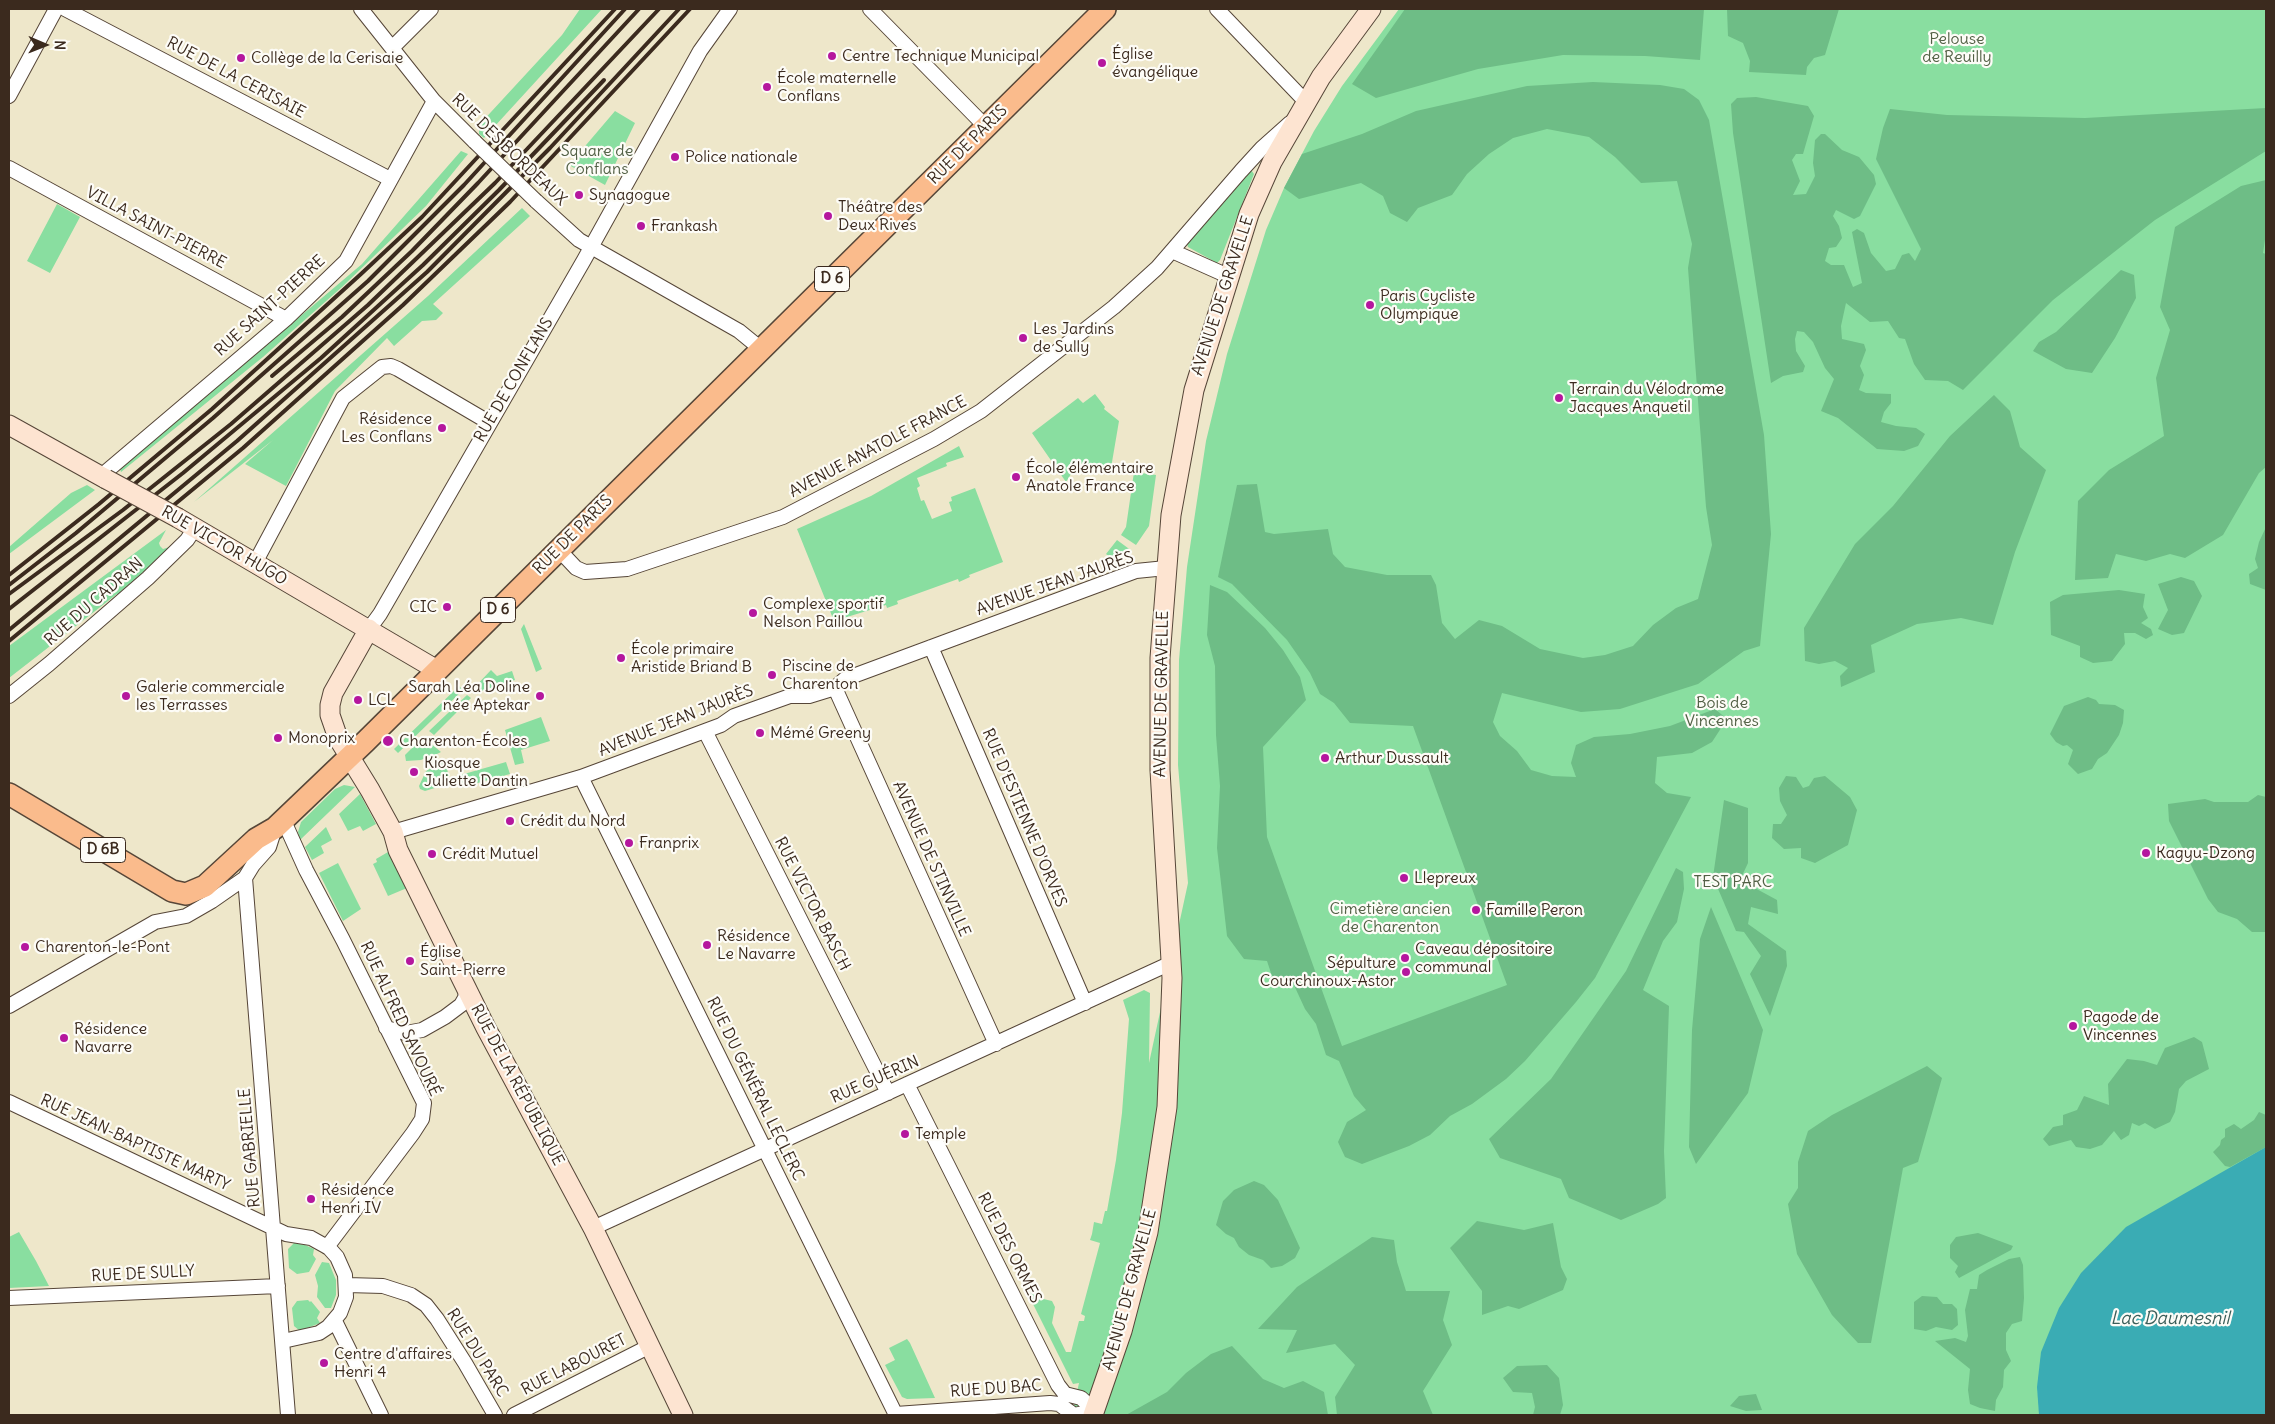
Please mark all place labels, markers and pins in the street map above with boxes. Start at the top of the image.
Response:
place label: Église évangélique [1112,44,1198,82]
place label: Centre Technique Municipal [842,46,1039,66]
place label: Collège de la Cerisaie [251,48,403,68]
marker: Centre Technique Municipal [826,50,838,62]
marker: Collège de la Cerisaie [235,52,247,64]
marker: Église évangélique [1096,57,1108,69]
place label: École maternelle Conflans [777,68,896,106]
marker: École maternelle Conflans [761,81,773,93]
place label: Police nationale [685,147,798,167]
marker: Police nationale [669,151,681,163]
place label: Synagogue [589,185,670,205]
marker: Synagogue [573,189,585,201]
place label: Théâtre des Deux Rives [838,197,922,235]
marker: Théâtre des Deux Rives [822,210,834,222]
place label: Frankash [651,216,718,236]
marker: Frankash [635,220,647,232]
place label: Paris Cycliste Olympique [1380,286,1475,324]
marker: Paris Cycliste Olympique [1364,299,1376,311]
place label: Les Jardins de Sully [1033,319,1114,357]
marker: Les Jardins de Sully [1017,332,1029,344]
place label: Terrain du Vélodrome Jacques Anquetil [1569,379,1724,417]
marker: Terrain du Vélodrome Jacques Anquetil [1553,392,1565,404]
place label: Résidence Les Conflans [341,409,432,447]
marker: Résidence Les Conflans [436,422,448,434]
place label: École élémentaire Anatole France [1026,458,1154,496]
marker: École élémentaire Anatole France [1010,471,1022,483]
place label: Complexe sportif Nelson Paillou [763,594,884,632]
place label: CIC [409,597,437,617]
marker: CIC [441,601,453,613]
marker: Complexe sportif Nelson Paillou [747,607,759,619]
place label: École primaire Aristide Briand B [631,639,752,677]
marker: École primaire Aristide Briand B [615,652,627,664]
place label: Piscine de Charenton [782,656,858,694]
marker: Piscine de Charenton [766,669,778,681]
place label: Galerie commerciale les Terrasses [136,677,285,715]
place label: Sarah Léa Doline née Aptekar [408,677,530,715]
marker: Galerie commerciale les Terrasses [120,690,132,702]
place label: LCL [368,690,395,710]
marker: Sarah Léa Doline née Aptekar [534,690,546,702]
marker: LCL [352,694,364,706]
place label: Mémé Greeny [770,723,871,743]
marker: Mémé Greeny [754,727,766,739]
place label: Monoprix [288,728,355,748]
place label: Charenton-Écoles [399,731,528,751]
marker: Monoprix [272,732,284,744]
marker: Charenton-Écoles [381,734,395,748]
place label: Arthur Dussault [1335,748,1449,768]
marker: Arthur Dussault [1319,752,1331,764]
place label: Kiosque Juliette Dantin [424,753,528,791]
marker: Kiosque Juliette Dantin [408,766,420,778]
place label: Crédit du Nord [520,811,626,831]
marker: Crédit du Nord [504,815,516,827]
place label: Franprix [639,833,699,853]
marker: Franprix [623,837,635,849]
place label: Kagyu-Dzong [2156,843,2255,863]
place label: Crédit Mutuel [442,844,538,864]
marker: Kagyu-Dzong [2140,847,2152,859]
marker: Crédit Mutuel [426,848,438,860]
place label: Llepreux [1414,868,1476,888]
marker: Llepreux [1398,872,1410,884]
place label: Famille Peron [1486,900,1583,920]
marker: Famille Peron [1470,904,1482,916]
place label: Résidence Le Navarre [717,926,796,964]
place label: Charenton-le-Pont [35,937,170,957]
marker: Résidence Le Navarre [701,939,713,951]
place label: Caveau dépositoire communal [1415,939,1553,977]
marker: Charenton-le-Pont [19,941,31,953]
place label: Église Saint-Pierre [420,942,506,980]
marker: Caveau dépositoire communal [1399,952,1411,964]
place label: Sépulture Courchinoux-Astor [1260,953,1396,991]
marker: Église Saint-Pierre [404,955,416,967]
marker: Sépulture Courchinoux-Astor [1400,966,1412,978]
place label: Pagode de Vincennes [2083,1007,2159,1045]
place label: Résidence Navarre [74,1019,147,1057]
marker: Pagode de Vincennes [2067,1020,2079,1032]
marker: Résidence Navarre [58,1032,70,1044]
place label: Temple [915,1124,966,1144]
marker: Temple [899,1128,911,1140]
place label: Résidence Henri IV [321,1180,394,1218]
marker: Résidence Henri IV [305,1193,317,1205]
place label: Centre d'affaires Henri 4 [334,1344,452,1382]
marker: Centre d'affaires Henri 4 [318,1357,330,1369]

